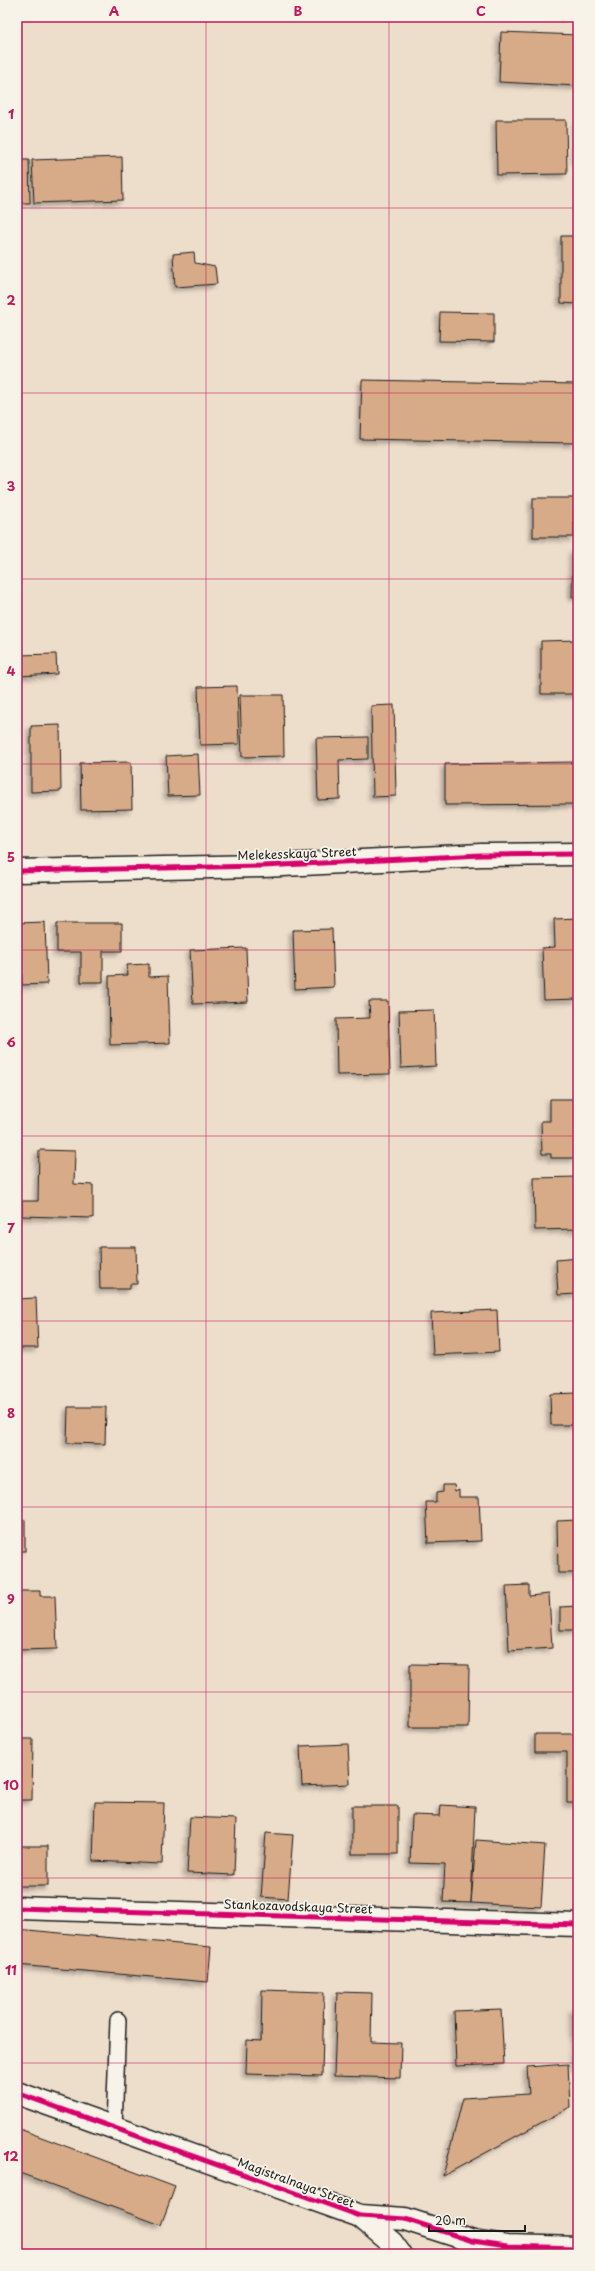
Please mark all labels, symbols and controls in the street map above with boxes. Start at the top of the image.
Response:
text: A [109,1,119,20]
text: B [294,1,303,20]
text: C [476,1,486,20]
text: 1 [8,104,14,123]
text: 2 [6,290,16,309]
text: 3 [7,476,16,495]
text: 4 [7,661,16,680]
street label: Melekesskaya Street [237,842,357,864]
text: 5 [7,847,15,866]
text: 6 [6,1032,16,1051]
text: 7 [7,1218,15,1237]
text: 8 [7,1403,15,1422]
text: 9 [7,1589,15,1608]
text: 10 [3,1775,19,1794]
street label: Stankozavodskaya Street [223,1894,373,1918]
text: 11 [5,1960,17,1979]
text: 12 [3,2146,19,2165]
street label: Magistralnaya Street [235,2153,357,2212]
scale bar [429,2207,525,2233]
text: 20 m [435,2211,466,2229]

